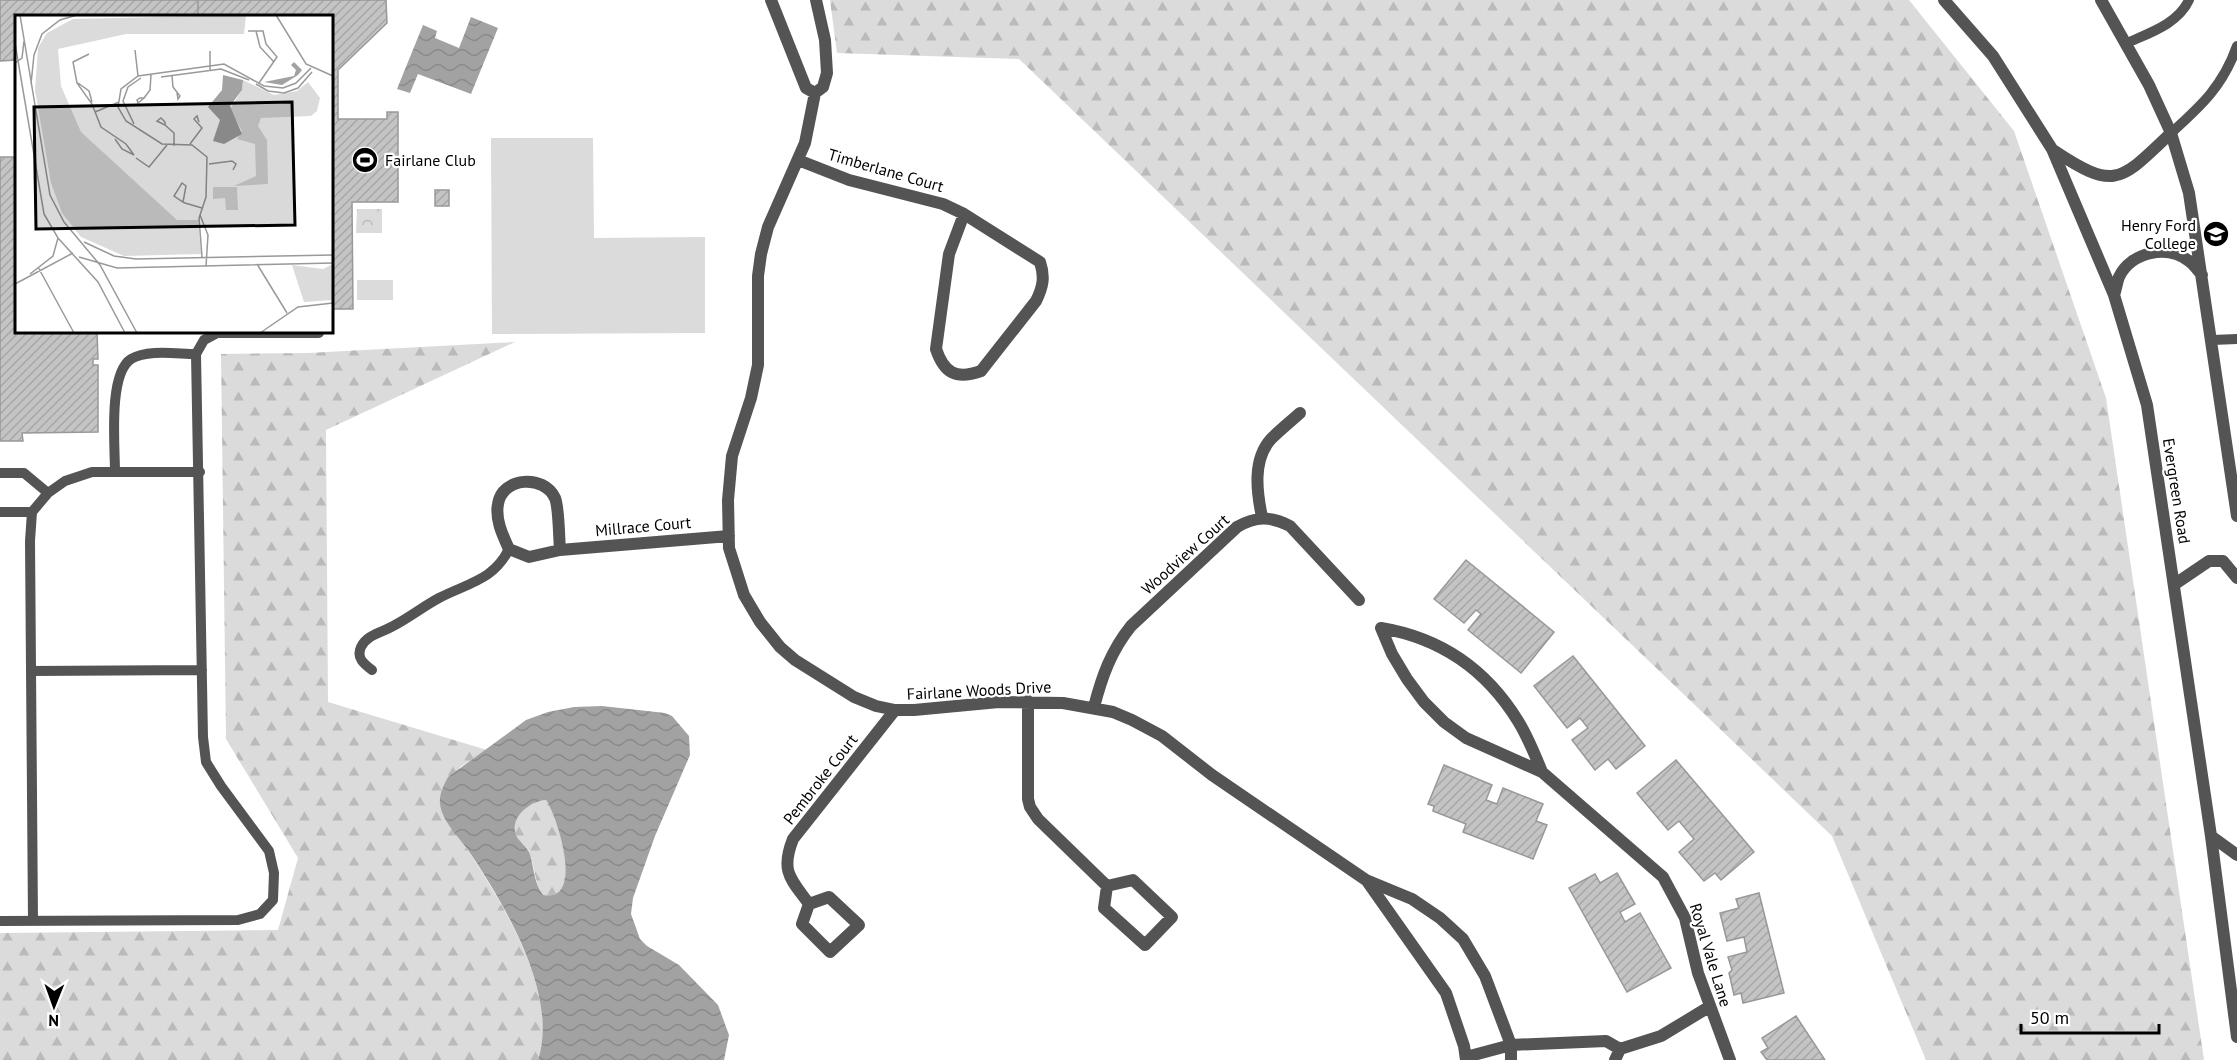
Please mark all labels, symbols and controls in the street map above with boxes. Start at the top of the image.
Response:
inset map [15,15,333,333]
street label: Timberlane Court [826,144,947,196]
sports icon: Fairlane Club [350,145,380,175]
place label: Fairlane Club [385,150,476,170]
place label: Henry Ford College [2121,215,2196,253]
school or university icon: Henry Ford College [2201,219,2231,249]
street label: Evergreen Road [2159,437,2195,545]
street label: Woodview Court [1137,509,1233,599]
street label: Millrace Court [594,512,692,540]
street label: Fairlane Woods Drive [906,676,1052,704]
street label: Pembroke Court [779,729,862,828]
street label: Royal Vale Lane [1686,901,1736,1009]
north arrow [24,976,84,1036]
scale bar [2021,997,2159,1035]
text: 50 m [2030,1006,2069,1029]
text: N [48,1011,59,1031]

